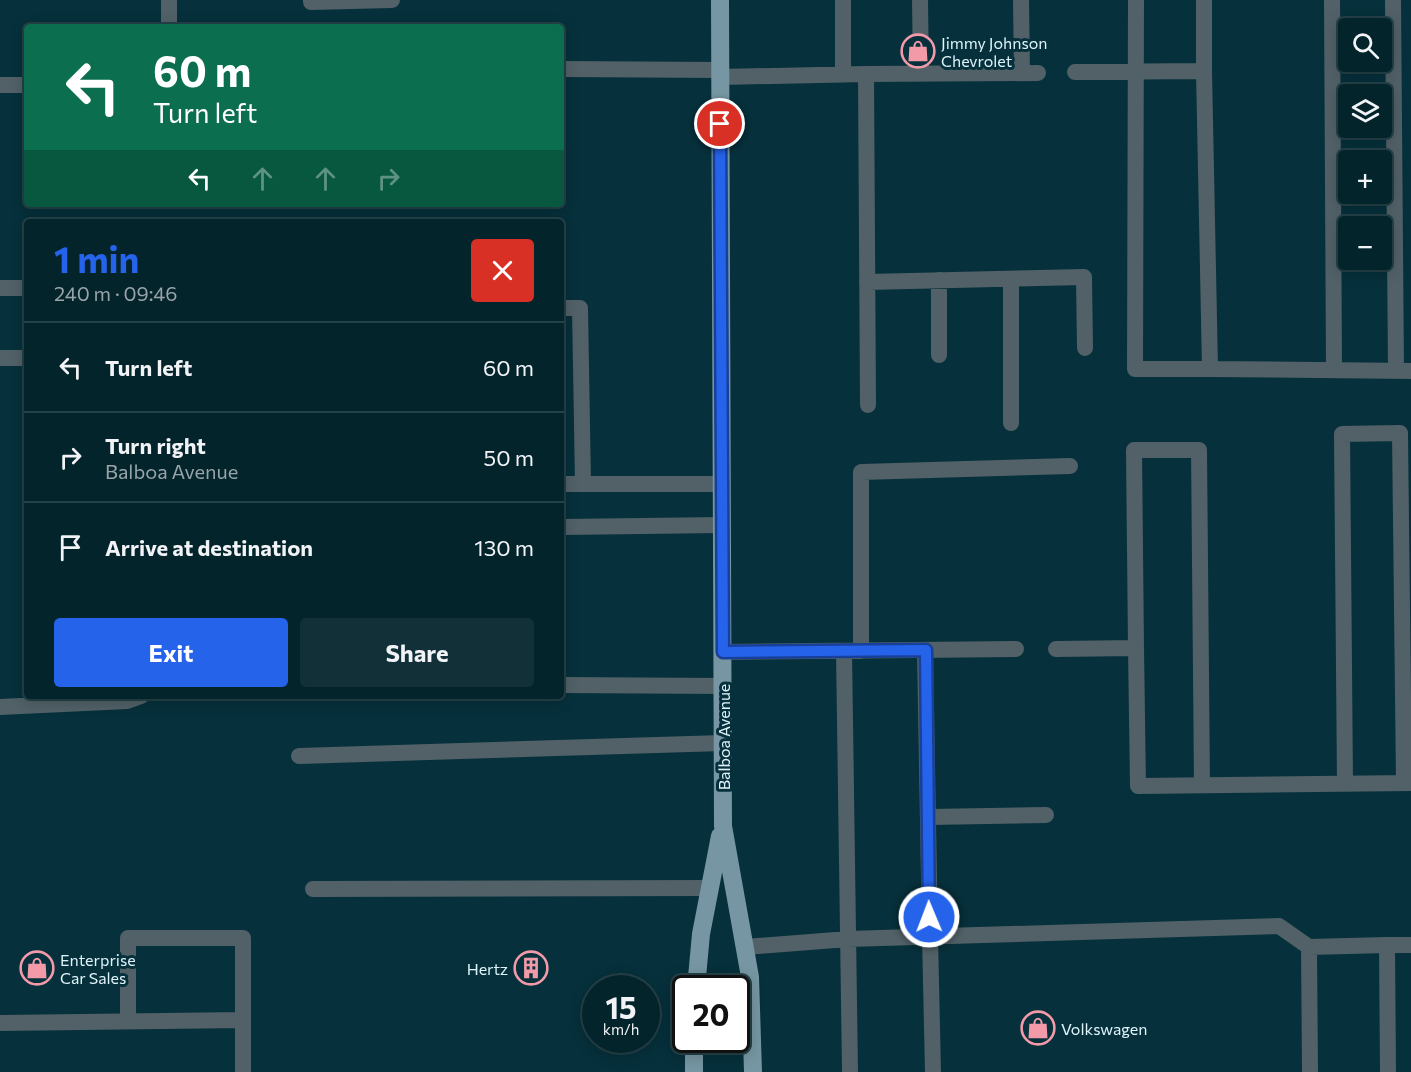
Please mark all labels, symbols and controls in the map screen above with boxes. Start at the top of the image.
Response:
map controls [1338,18,1392,270]
button: search [1338,18,1392,72]
shop icon: Jimmy Johnson Chevrolet [900,33,936,69]
place label: Jimmy Johnson Chevrolet [941,33,1047,70]
text: 60 m [153,44,252,96]
icon: left [54,48,132,126]
button: layers [1338,84,1392,138]
text: Turn left [153,96,257,129]
pin [694,98,745,149]
icon: arrive [703,107,736,140]
button: + [1338,150,1392,204]
icon: left [183,162,216,195]
icon: ahead [246,162,279,195]
icon: ahead [309,162,342,195]
icon: right [372,162,405,195]
button: − [1338,216,1392,270]
text: 1 min [54,236,139,280]
button: close [471,239,534,302]
text: 240 m · 09:46 [54,281,178,305]
icon: left [54,351,87,384]
text: Turn left [105,354,192,381]
text: 60 m [483,354,534,381]
text: Turn right [105,432,206,459]
icon: right [54,441,87,474]
text: 50 m [484,444,534,471]
text: Balboa Avenue [105,459,238,483]
icon: arrive [54,531,87,564]
text: Arrive at destination [105,534,313,561]
text: 130 m [474,534,534,561]
button: Exit [54,618,288,687]
button: Share [300,618,534,687]
street label: Balboa Avenue [714,684,733,790]
position arrow [897,885,961,949]
shop icon: Enterprise Car Sales [19,950,55,986]
place label: Enterprise Car Sales [60,950,136,987]
building icon: Hertz [513,950,549,986]
place label: Hertz [467,959,508,978]
speed limit sign: 20 [672,975,750,1053]
text: 15 [605,988,637,1025]
shop icon: Volkswagen [1020,1010,1056,1046]
place label: Volkswagen [1061,1019,1147,1038]
text: km/h [603,1020,639,1038]

